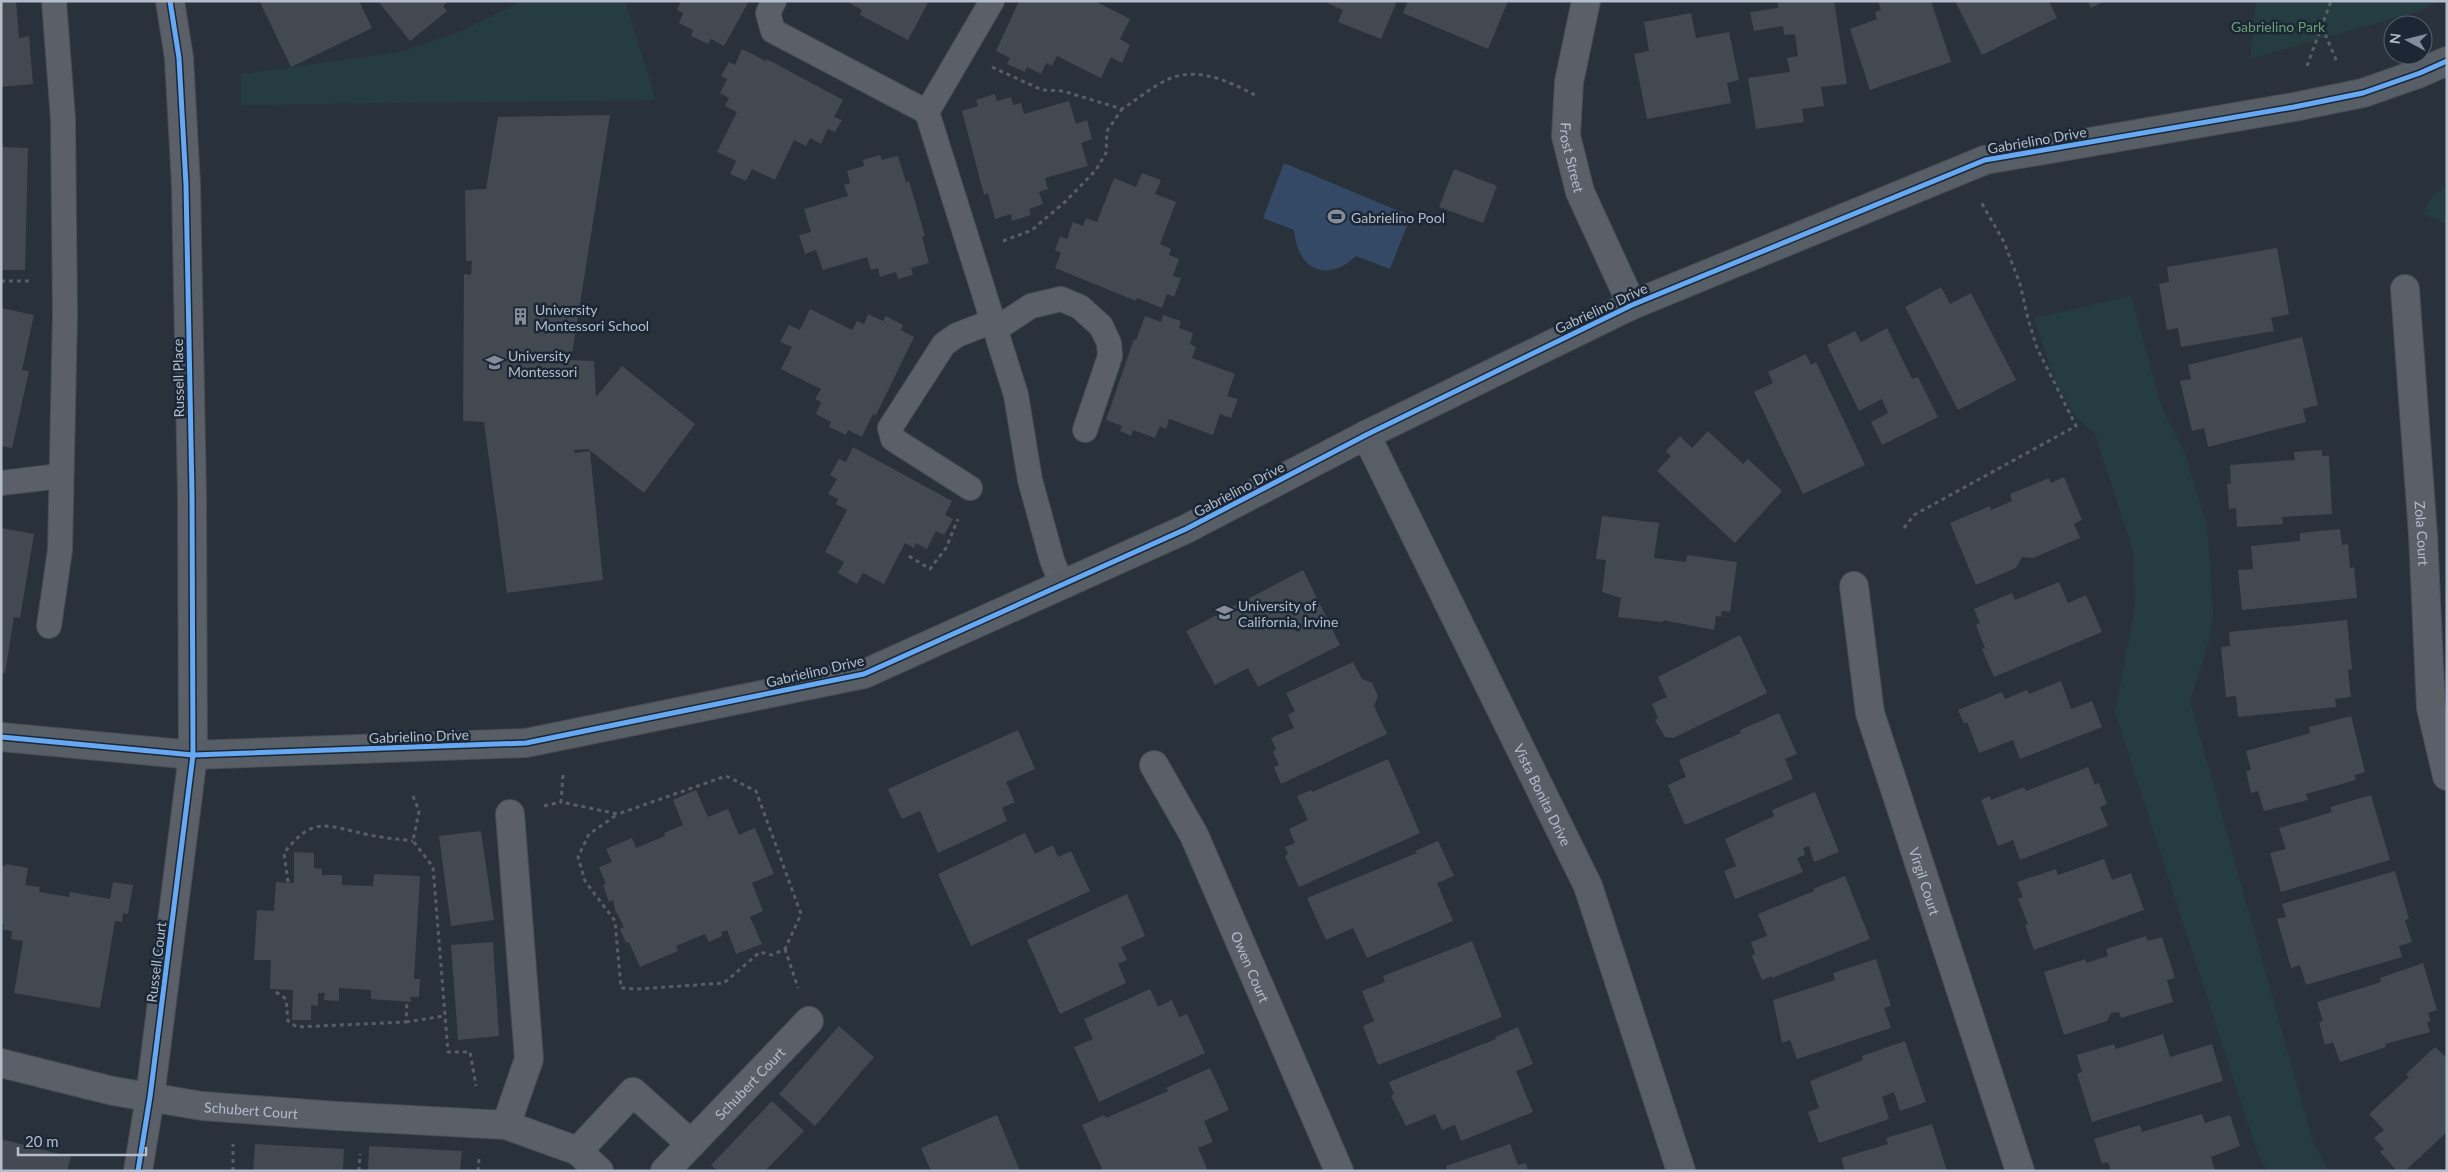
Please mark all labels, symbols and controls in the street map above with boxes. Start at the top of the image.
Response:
north arrow [2383,15,2433,65]
park label: Gabrielino Park [2231,18,2326,35]
text: N [2386,32,2404,45]
street label: Frost Street [1557,122,1588,194]
street label: Gabrielino Drive [1986,123,2088,157]
sports icon: Gabrielino Pool [1327,207,1347,227]
place label: Gabrielino Pool [1351,209,1445,226]
street label: Gabrielino Drive [1552,279,1650,337]
place label: University Montessori School [535,301,649,334]
building icon: University Montessori School [511,307,531,327]
street label: Russell Place [169,339,187,417]
place label: University Montessori [508,347,577,380]
school or university icon: University Montessori [484,353,504,373]
street label: Gabrielino Drive [1191,458,1287,520]
street label: Zola Court [2412,500,2433,566]
place label: University of California, Irvine [1238,597,1338,630]
school or university icon: University of California, Irvine [1214,603,1234,623]
street label: Gabrielino Drive [764,651,866,691]
street label: Gabrielino Drive [369,726,469,746]
street label: Vista Bonita Drive [1511,741,1575,849]
street label: Virgil Court [1906,845,1944,917]
street label: Russell Court [143,921,169,1003]
street label: Owen Court [1228,928,1274,1005]
street label: Schubert Court [711,1043,788,1123]
street label: Schubert Court [204,1098,299,1122]
scale bar [18,1124,145,1156]
text: 20 m [25,1132,59,1150]

